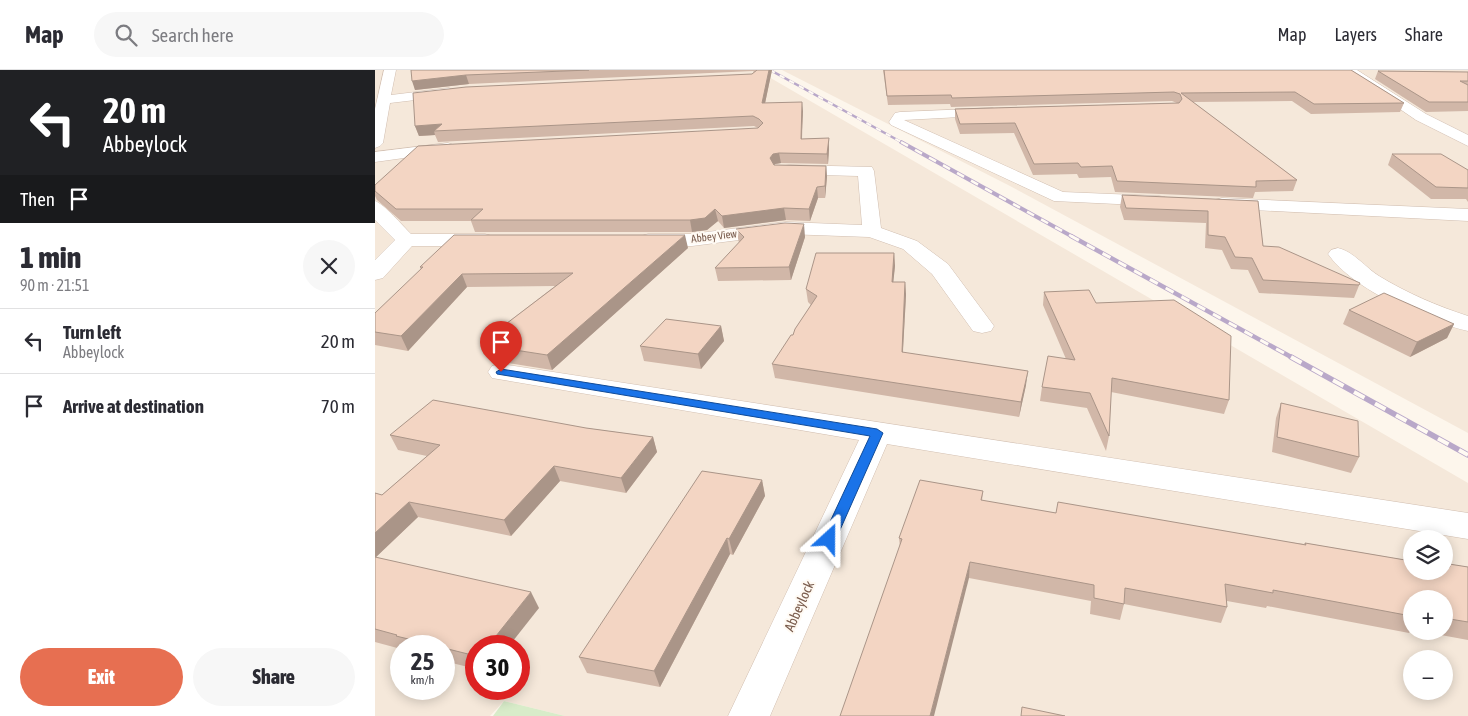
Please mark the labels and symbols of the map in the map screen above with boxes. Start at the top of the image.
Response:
street label: Abbey View [690,227,738,245]
pin [480,321,522,372]
position arrow [802,512,854,564]
street label: Abbeylock [781,578,817,634]
speed limit sign: 30 [465,635,530,700]

